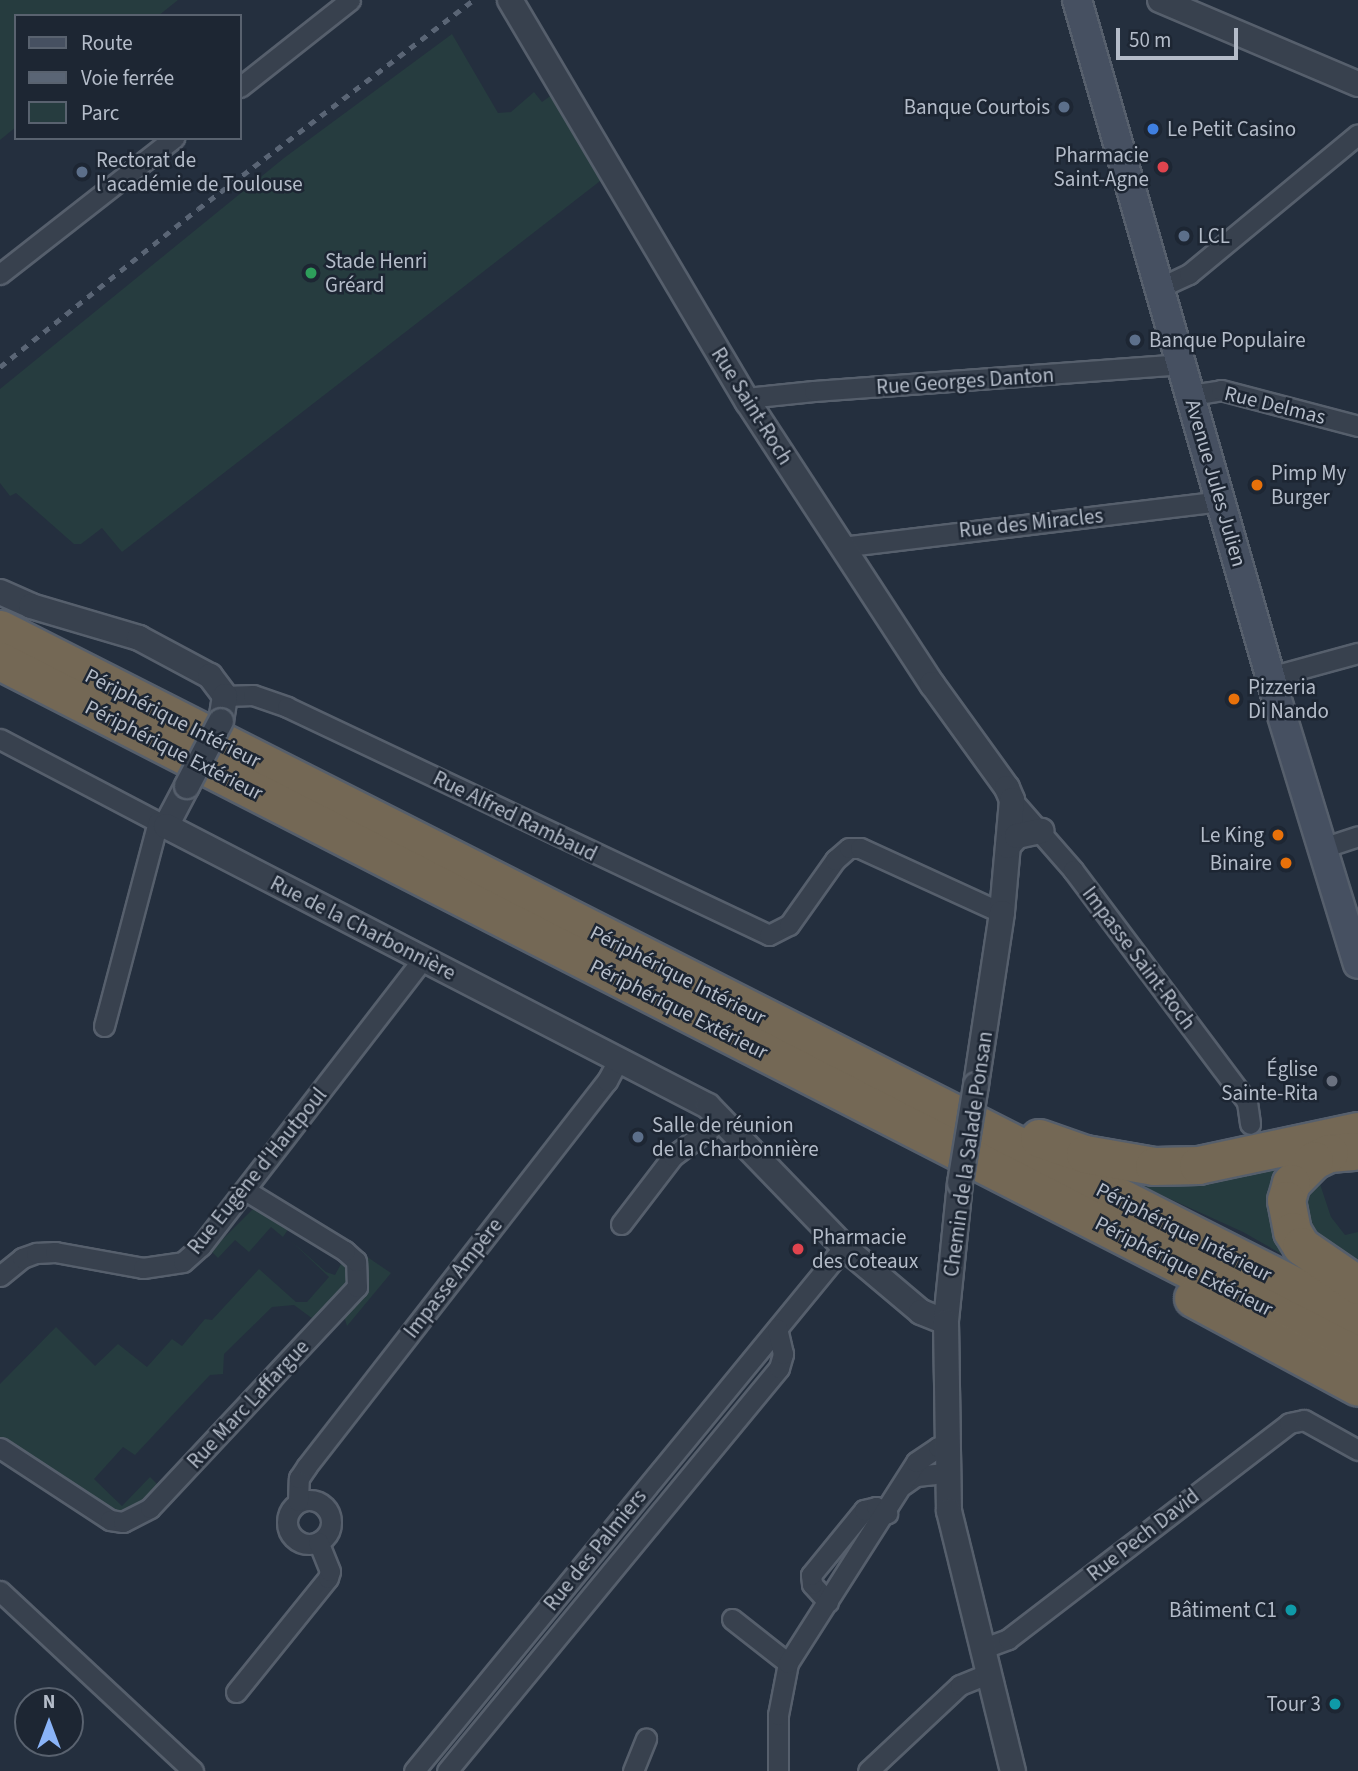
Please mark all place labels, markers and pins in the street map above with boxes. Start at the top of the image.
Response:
place label: Banque Courtois [904,94,1050,120]
marker: Banque Courtois [1056,99,1072,115]
place label: Le Petit Casino [1167,116,1296,142]
marker: Le Petit Casino [1145,121,1161,137]
place label: Pharmacie Saint-Agne [1054,142,1149,192]
place label: Rectorat de l'académie de Toulouse [96,147,303,197]
marker: Pharmacie Saint-Agne [1155,159,1171,175]
marker: Rectorat de l'académie de Toulouse [74,164,90,180]
place label: LCL [1198,223,1230,249]
marker: LCL [1176,228,1192,244]
place label: Stade Henri Gréard [325,248,427,298]
marker: Stade Henri Gréard [303,265,319,281]
place label: Banque Populaire [1149,327,1306,353]
marker: Banque Populaire [1127,332,1143,348]
place label: Pimp My Burger [1271,460,1346,510]
marker: Pimp My Burger [1249,477,1265,493]
place label: Pizzeria Di Nando [1248,674,1329,724]
marker: Pizzeria Di Nando [1226,691,1242,707]
place label: Le King [1200,822,1264,848]
marker: Le King [1270,827,1286,843]
place label: Binaire [1210,850,1272,876]
marker: Binaire [1278,855,1294,871]
place label: Église Sainte-Rita [1221,1056,1318,1106]
marker: Église Sainte-Rita [1324,1073,1340,1089]
place label: Salle de réunion de la Charbonnière [652,1112,819,1162]
marker: Salle de réunion de la Charbonnière [630,1129,646,1145]
place label: Pharmacie des Coteaux [812,1224,918,1274]
marker: Pharmacie des Coteaux [790,1241,806,1257]
place label: Bâtiment C1 [1169,1597,1277,1623]
marker: Bâtiment C1 [1283,1602,1299,1618]
place label: Tour 3 [1266,1691,1321,1717]
marker: Tour 3 [1327,1696,1343,1712]

